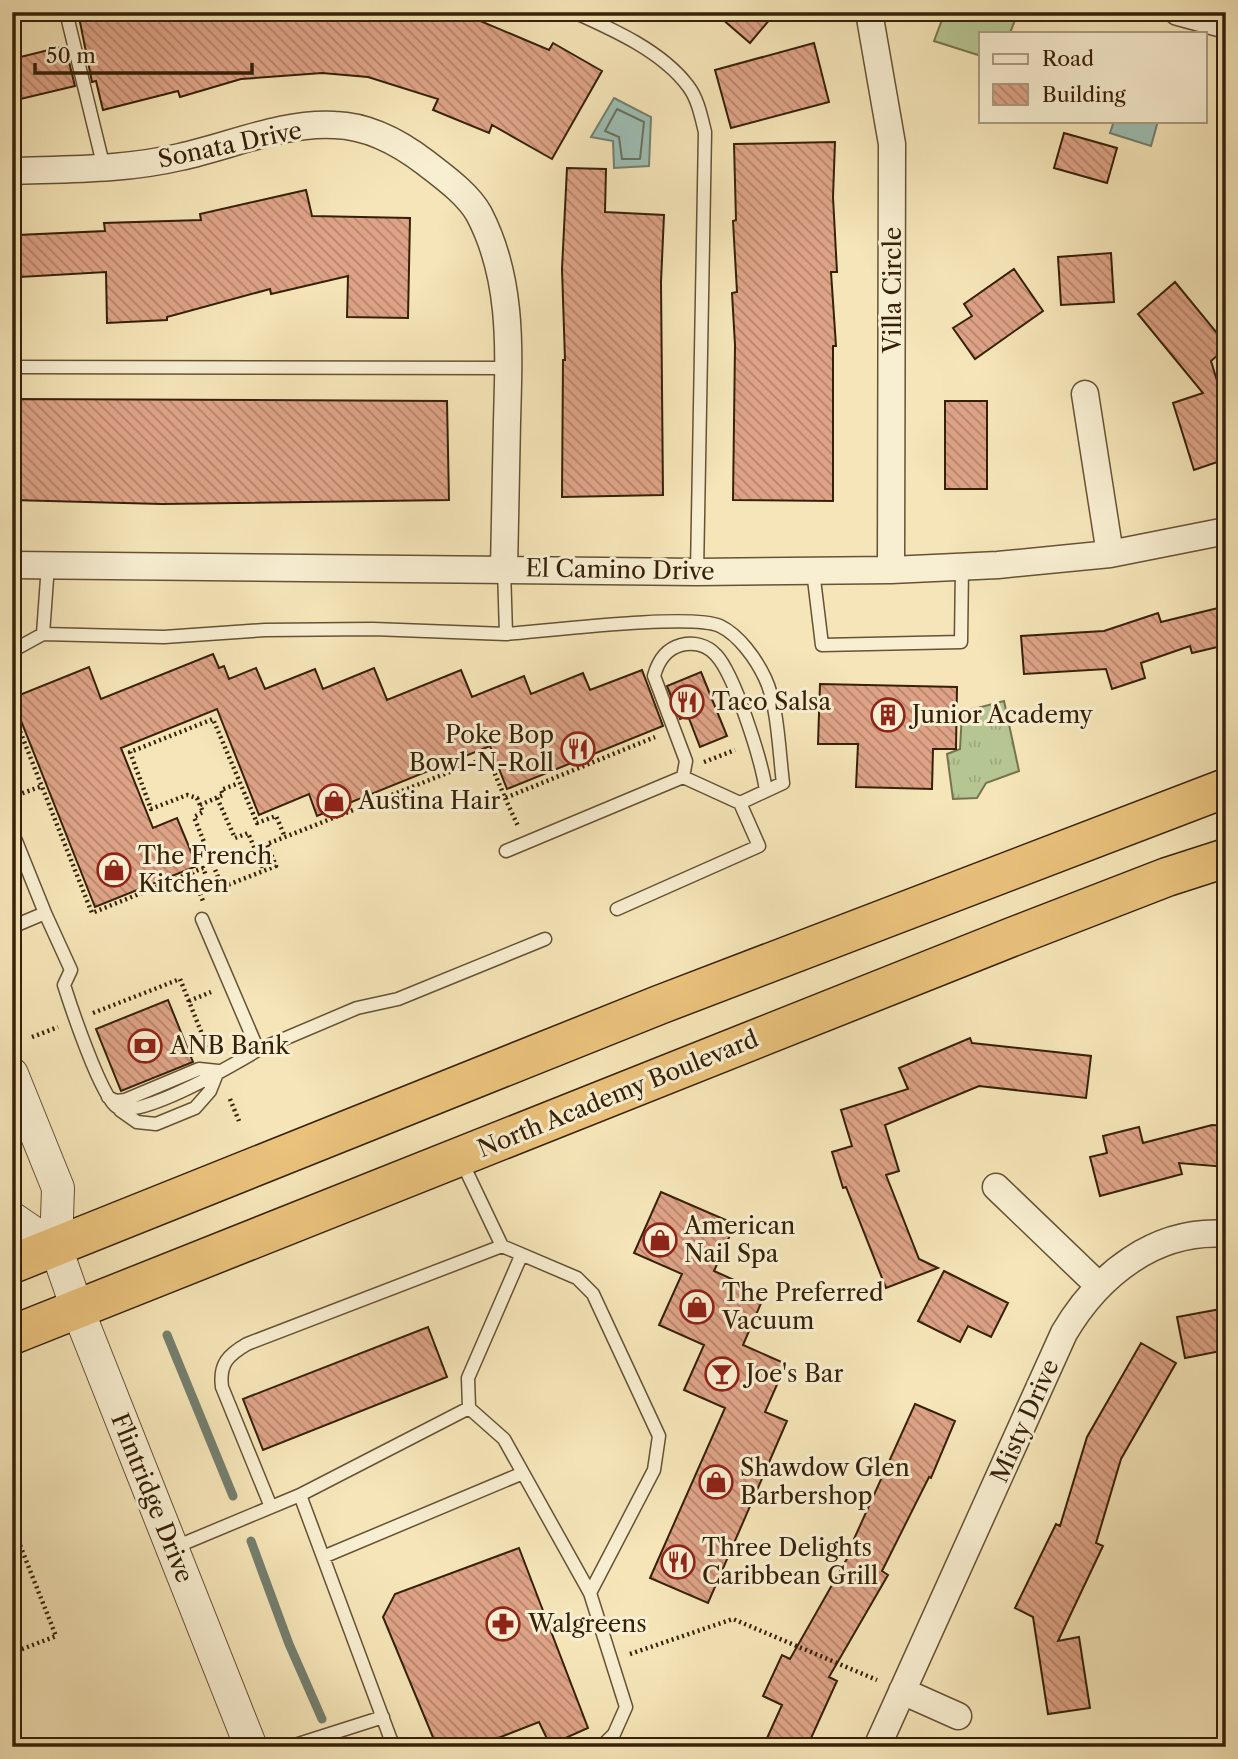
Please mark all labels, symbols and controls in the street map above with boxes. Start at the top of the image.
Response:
scale bar [35,32,252,76]
legend [979,32,1206,122]
text: 50 m [46,43,96,68]
text: Road [1042,46,1094,71]
text: Building [1042,82,1127,107]
street label: Sonata Drive [155,115,305,174]
street label: Villa Circle [878,227,907,354]
street label: El Camino Drive [525,553,715,586]
restaurant icon: Taco Salsa [668,683,706,721]
place label: Taco Salsa [712,687,832,716]
building icon: Junior Academy [869,696,907,734]
place label: Junior Academy [908,700,1094,729]
place label: Poke Bop Bowl-N-Roll [409,720,554,777]
restaurant icon: Poke Bop Bowl-N-Roll [559,730,597,768]
shop icon: Austina Hair [315,782,353,820]
place label: Austina Hair [357,786,501,815]
place label: The French Kitchen [138,841,272,898]
shop icon: The French Kitchen [95,851,133,889]
street label: North Academy Boulevard [473,1024,763,1163]
bank icon: ANB Bank [126,1027,164,1065]
place label: ANB Bank [169,1031,290,1060]
place label: American Nail Spa [683,1211,795,1268]
shop icon: American Nail Spa [641,1221,679,1259]
place label: The Preferred Vacuum [721,1278,884,1335]
shop icon: The Preferred Vacuum [678,1288,716,1326]
bar icon: Joe's Bar [703,1355,741,1393]
street label: Misty Drive [985,1355,1065,1487]
place label: Joe's Bar [742,1359,844,1388]
street label: Flintridge Drive [105,1409,200,1587]
place label: Shawdow Glen Barbershop [740,1453,910,1510]
shop icon: Shawdow Glen Barbershop [697,1463,735,1501]
place label: Three Delights Caribbean Grill [702,1533,878,1590]
restaurant icon: Three Delights Caribbean Grill [659,1543,697,1581]
pharmacy icon: Walgreens [484,1605,522,1643]
place label: Walgreens [527,1609,647,1638]

